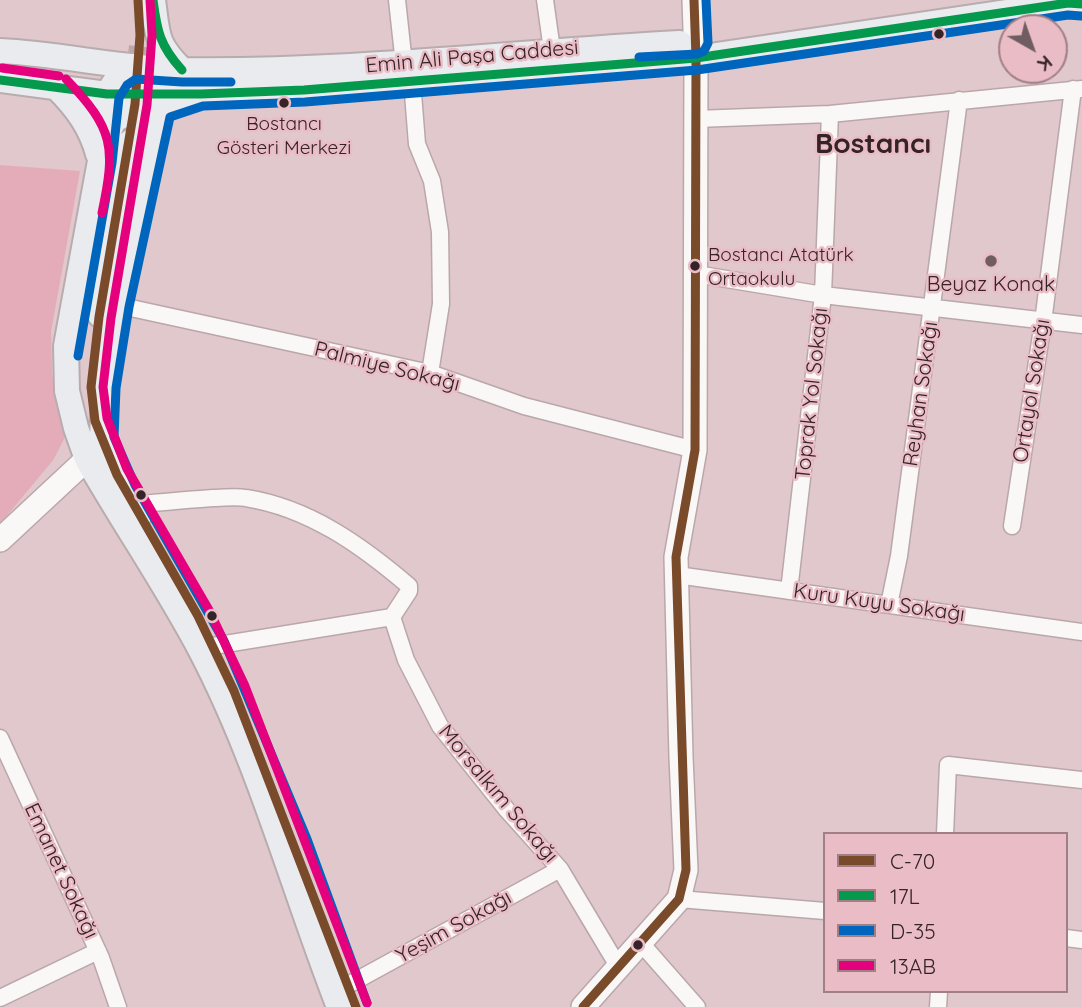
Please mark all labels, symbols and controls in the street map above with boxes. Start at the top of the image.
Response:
north arrow [998,14,1068,84]
unlabelled marker [932,27,946,41]
street label: Emin Ali Paşa Caddesi [364,35,580,79]
text: K [1033,50,1058,77]
marker: Bostancı Gösteri Merkezi [277,96,291,110]
place label: Bostancı Gösteri Merkezi [217,113,351,157]
district label: Bostancı [815,128,931,162]
place label: Bostancı Atatürk Ortaokulu [708,244,854,288]
marker: Beyaz Konak [983,253,999,269]
marker: Bostancı Atatürk Ortaokulu [688,259,702,273]
place label: Beyaz Konak [927,272,1055,298]
street label: Toprak Yol Sokağı [790,307,834,481]
street label: Ortayol Sokağı [1008,317,1056,465]
street label: Reyhan Sokağı [898,320,944,468]
street label: Palmiye Sokağı [312,337,462,397]
unlabelled marker [134,488,148,502]
street label: Kuru Kuyu Sokağı [792,578,966,628]
unlabelled marker [205,609,219,623]
street label: Morsalkım Sokağı [433,720,563,868]
street label: Emanet Sokağı [19,799,103,943]
legend [823,832,1068,993]
text: C-70 [890,848,935,874]
text: 17L [890,883,920,909]
street label: Yeşim Sokağı [392,885,516,969]
text: D-35 [890,918,936,944]
unlabelled marker [631,938,645,952]
text: 13AB [890,953,936,979]

